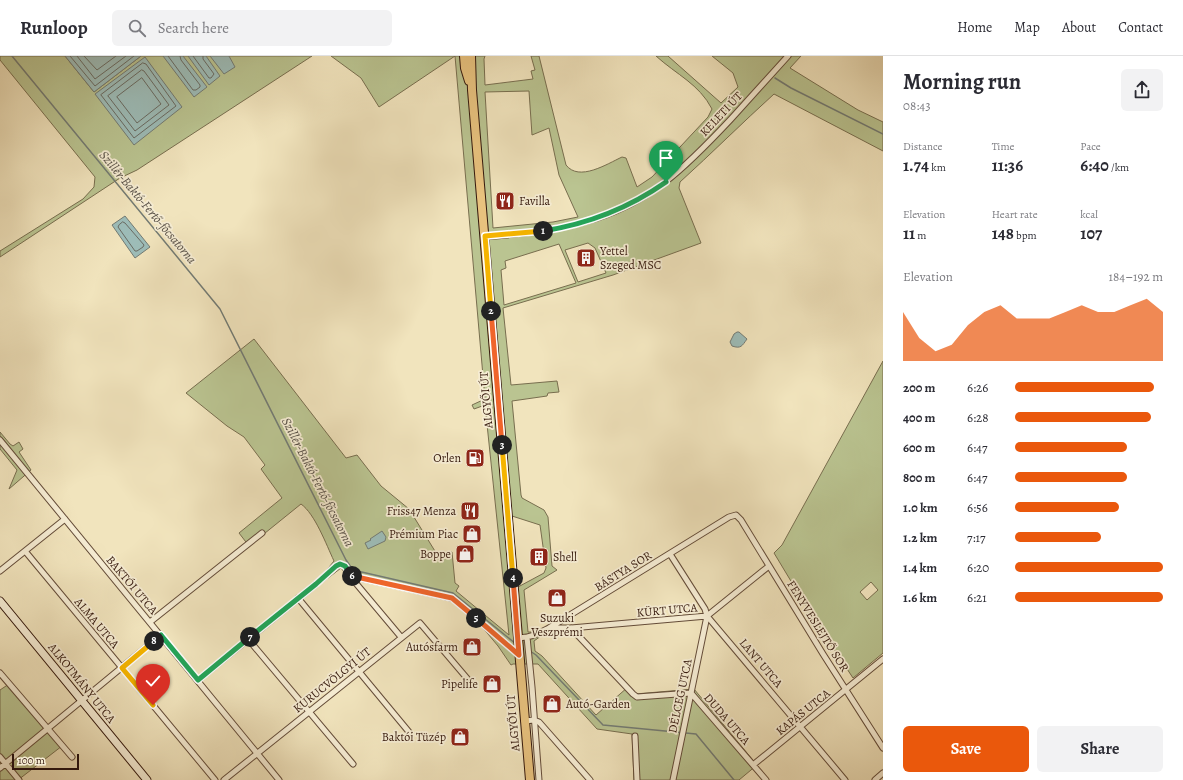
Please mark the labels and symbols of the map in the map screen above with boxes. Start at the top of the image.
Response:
street label: KELETI ÚT [696,88,746,140]
pin [649,141,683,182]
water label: Szillér-Baktó-Fertő-főcsatorna [96,147,200,267]
restaurant icon: Favilla [494,190,516,212]
place label: Favilla [519,193,551,209]
pin: 1 [533,221,553,241]
place label: Yettel Szeged MSC [599,243,661,273]
building icon: Yettel Szeged MSC [575,247,597,269]
pin: 2 [481,301,501,321]
street label: ALGYŐI ÚT [476,370,497,430]
water label: Szillér-Baktó-Fertő-főcsatorna [278,415,358,549]
pin: 3 [492,435,512,455]
fuel station icon: Orlen [464,447,486,469]
place label: Orlen [433,450,461,466]
restaurant icon: Friss47 Menza [459,500,481,522]
place label: Friss47 Menza [387,503,456,519]
shop icon: Prémium Piac [461,523,483,545]
place label: Prémium Piac [389,526,458,542]
shop icon: Boppe [454,543,476,565]
place label: Boppe [420,546,451,562]
building icon: Shell [528,546,550,568]
street label: BÁSTYA SOR [591,547,655,595]
place label: Shell [553,549,577,565]
street label: BAKTÓI UTCA [103,552,162,619]
pin: 6 [342,566,362,586]
pin: 4 [503,568,523,588]
street label: FENYVESLEJTŐ SOR [783,577,853,675]
shop icon: Suzuki Veszprémi [546,587,568,609]
street label: ALMA UTCA [70,593,124,653]
street label: KÜRT UTCA [636,599,699,621]
pin: 5 [466,608,486,628]
place label: Suzuki Veszprémi [530,610,583,640]
pin: 7 [240,627,260,647]
pin: 8 [144,631,164,651]
street label: LANT UTCA [736,635,787,692]
shop icon: Autósfarm [461,636,483,658]
street label: ALKOTMÁNY UTCA [44,639,120,727]
place label: Autósfarm [405,639,458,655]
street label: KURUCVÖLGYI ÚT [290,643,375,716]
street label: DÉLCEG UTCA [664,656,696,735]
pin [136,664,170,705]
shop icon: Pipelife [481,673,503,695]
place label: Pipelife [441,676,478,692]
street label: KAPÁS UTCA [773,685,834,739]
street label: DUDA UTCA [700,690,754,749]
street label: ALGYŐI ÚT [503,693,524,753]
shop icon: Autó-Garden [541,693,563,715]
place label: Autó-Garden [565,696,631,712]
shop icon: Baktói Tüzép [449,726,471,748]
place label: Baktói Tüzép [382,729,446,745]
scale bar [12,752,79,771]

